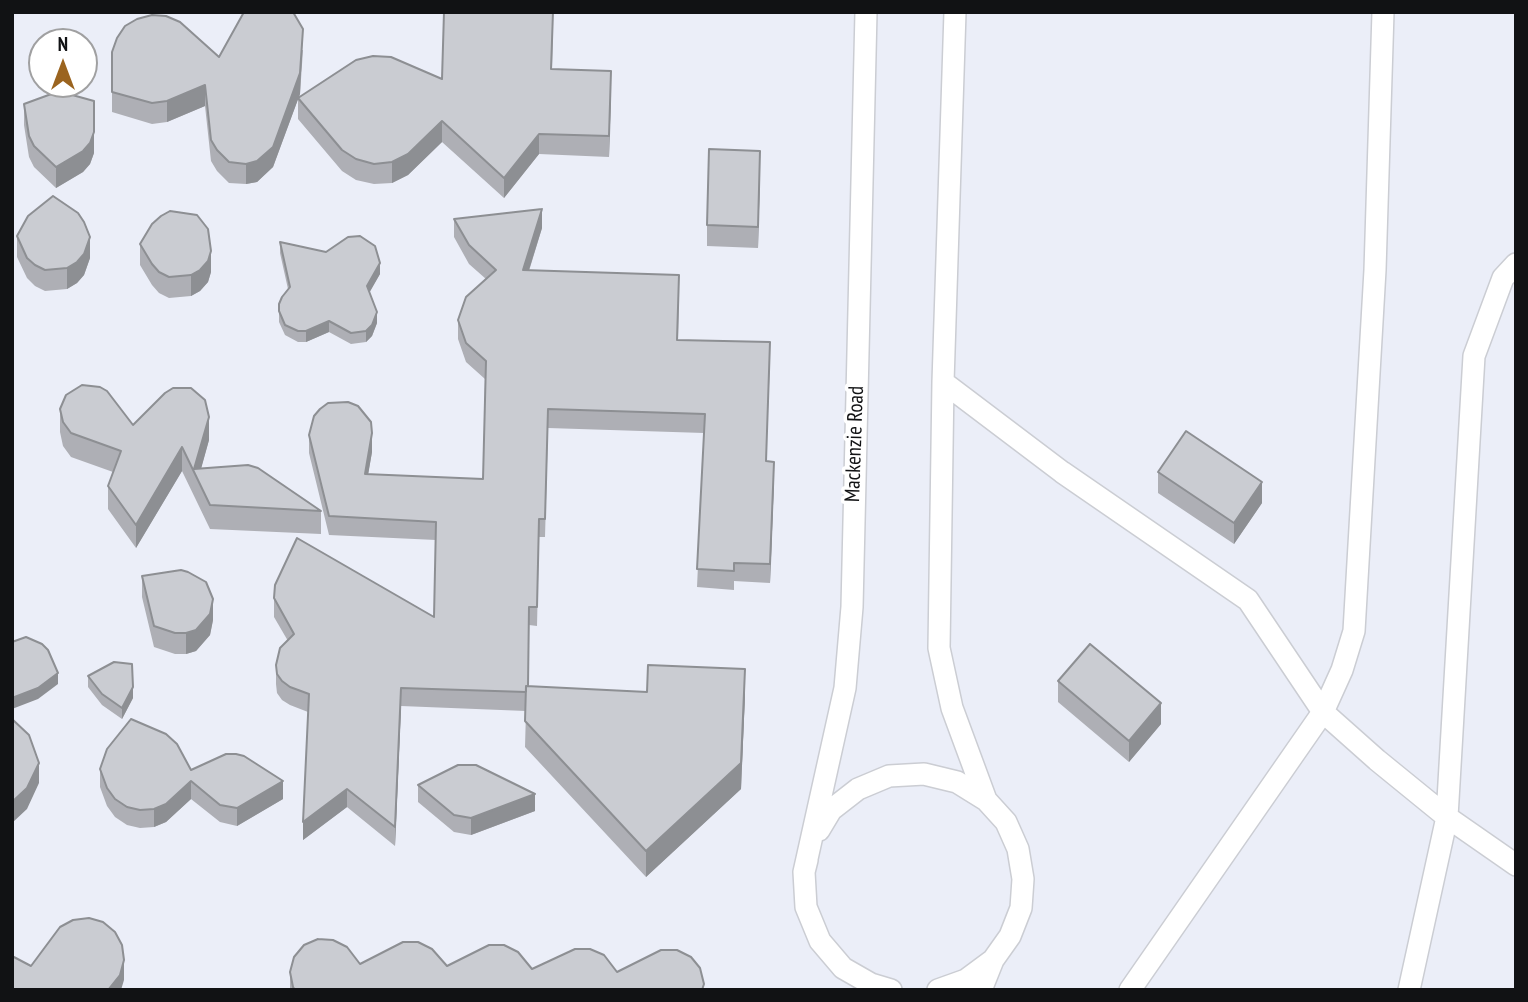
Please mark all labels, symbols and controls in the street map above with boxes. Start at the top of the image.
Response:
north arrow [28,28,98,98]
text: N [58,32,68,56]
street label: Mackenzie Road [840,386,870,502]

